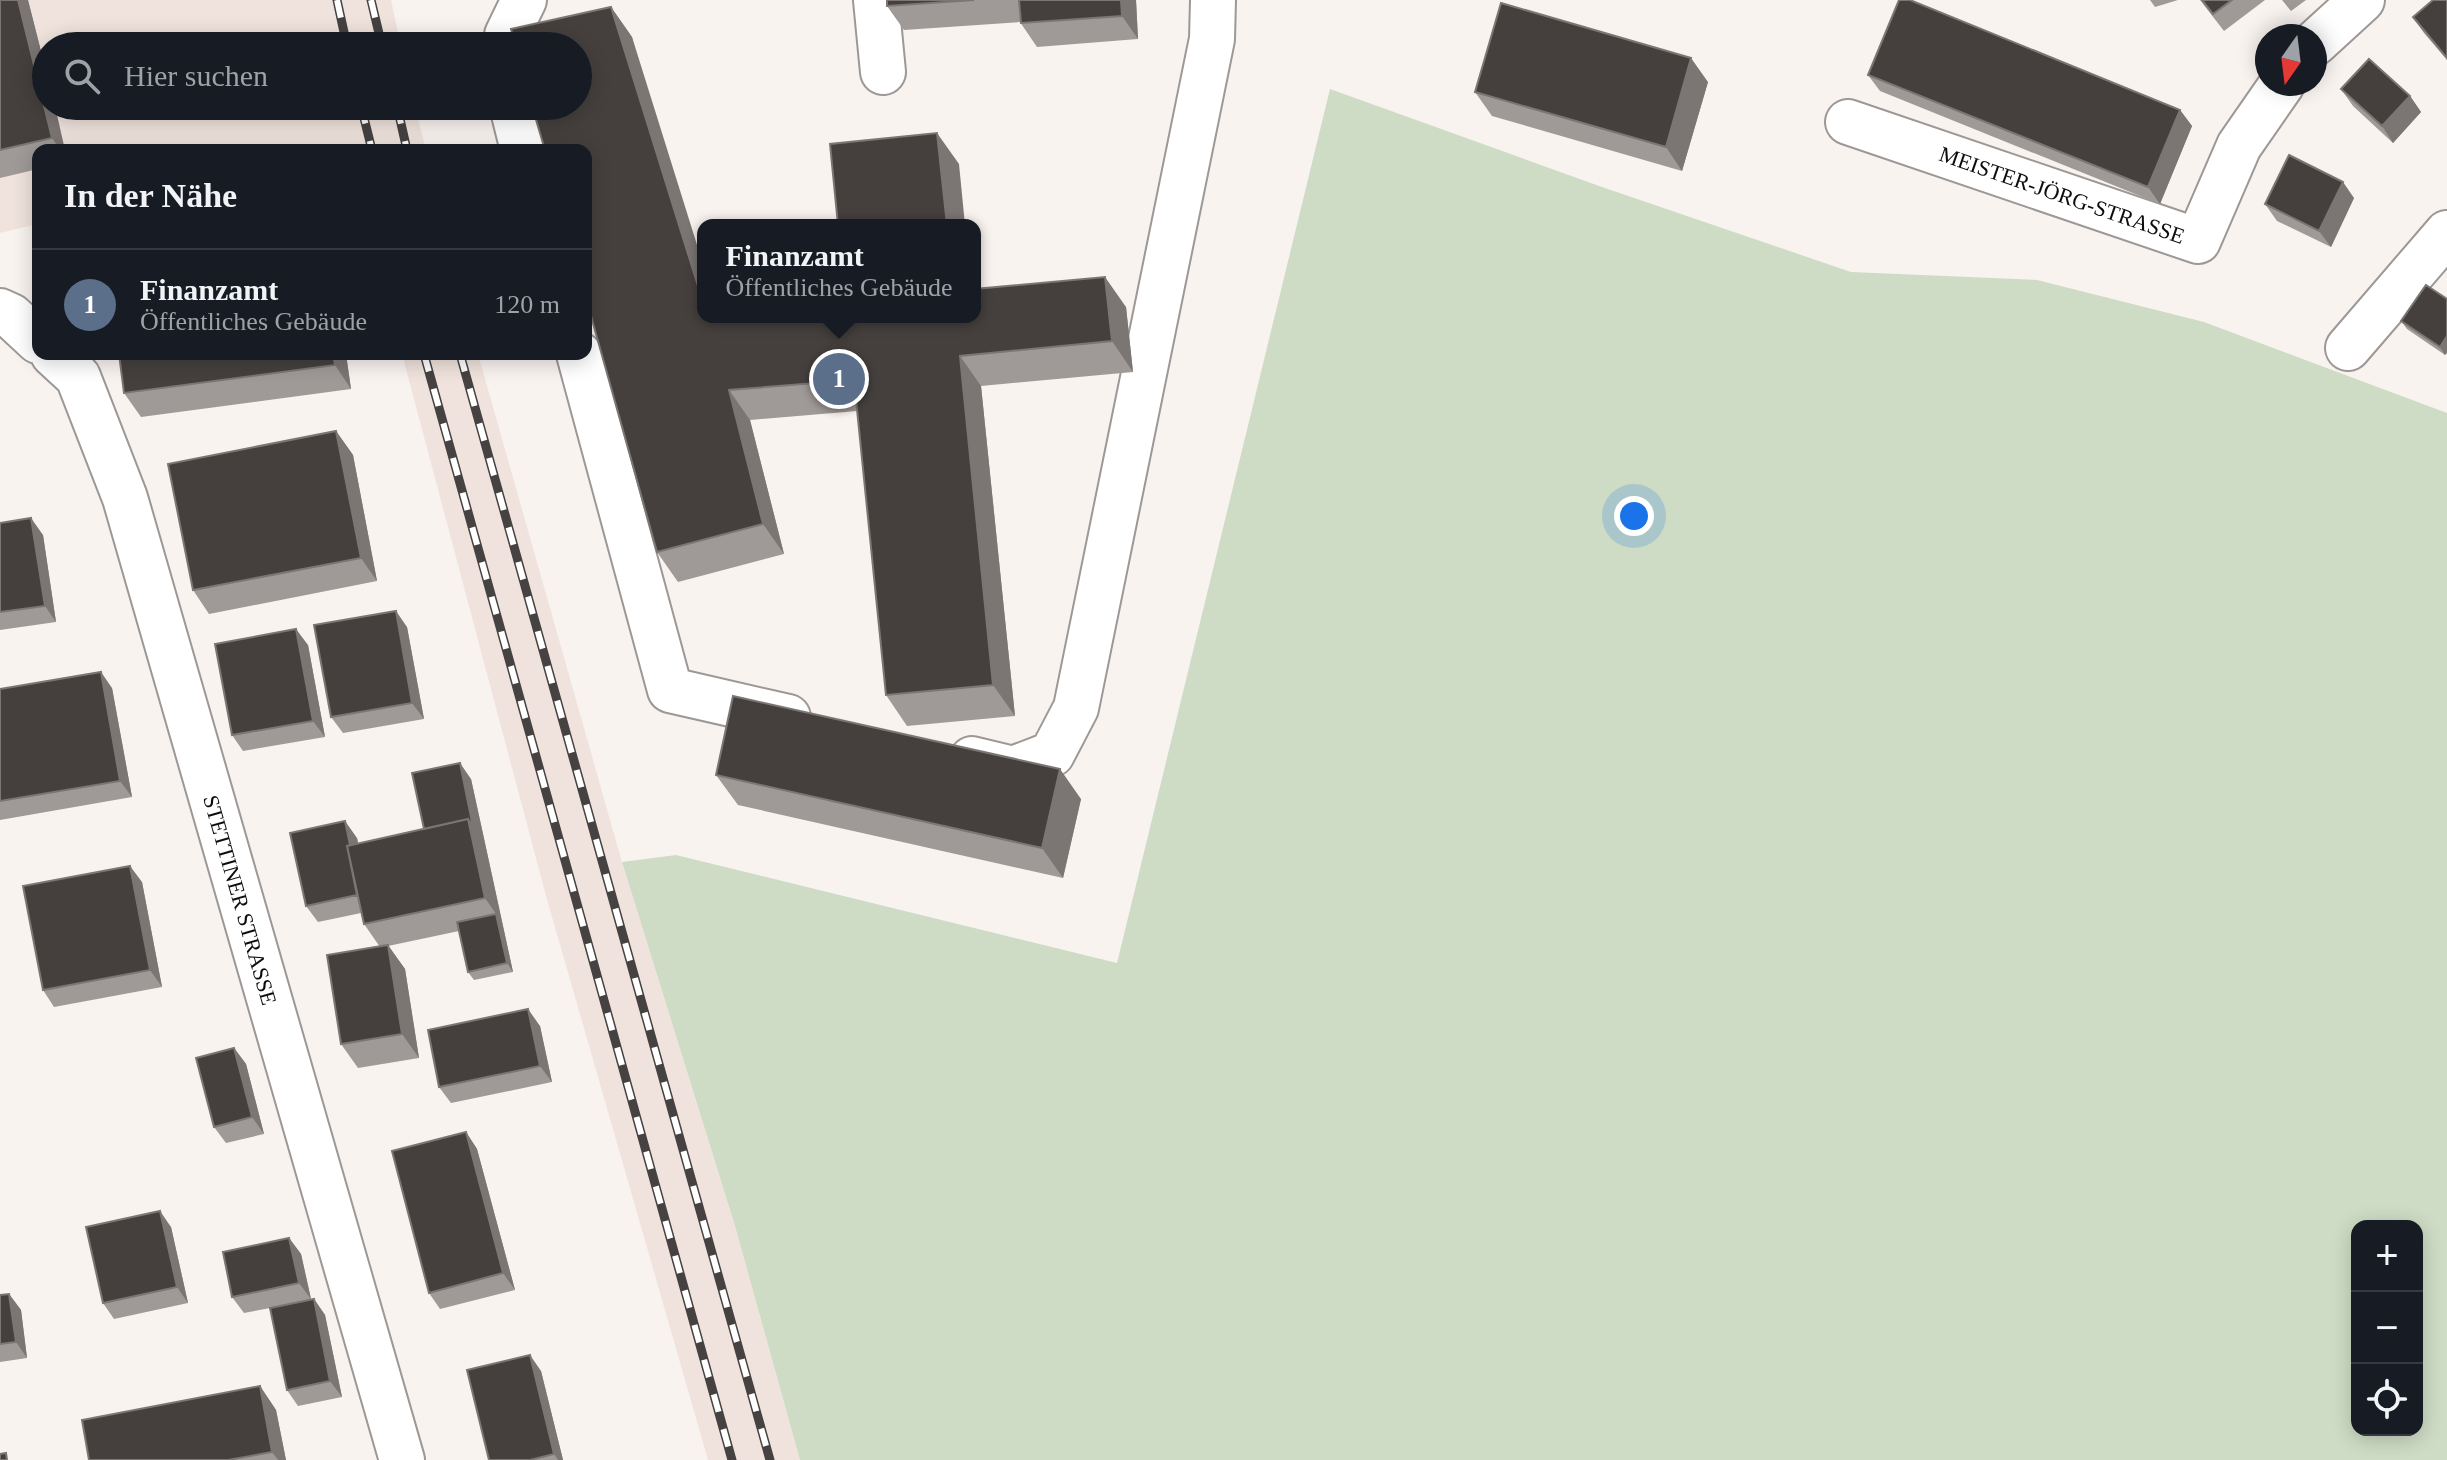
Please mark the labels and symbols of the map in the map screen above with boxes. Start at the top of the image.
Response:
north arrow [2255,24,2327,96]
street label: MEISTER-JÖRG-STRASSE [1936,141,2188,249]
pin: 1 [813,349,865,409]
your location [1614,496,1654,536]
street label: STETTINER STRASSE [198,792,282,1008]

